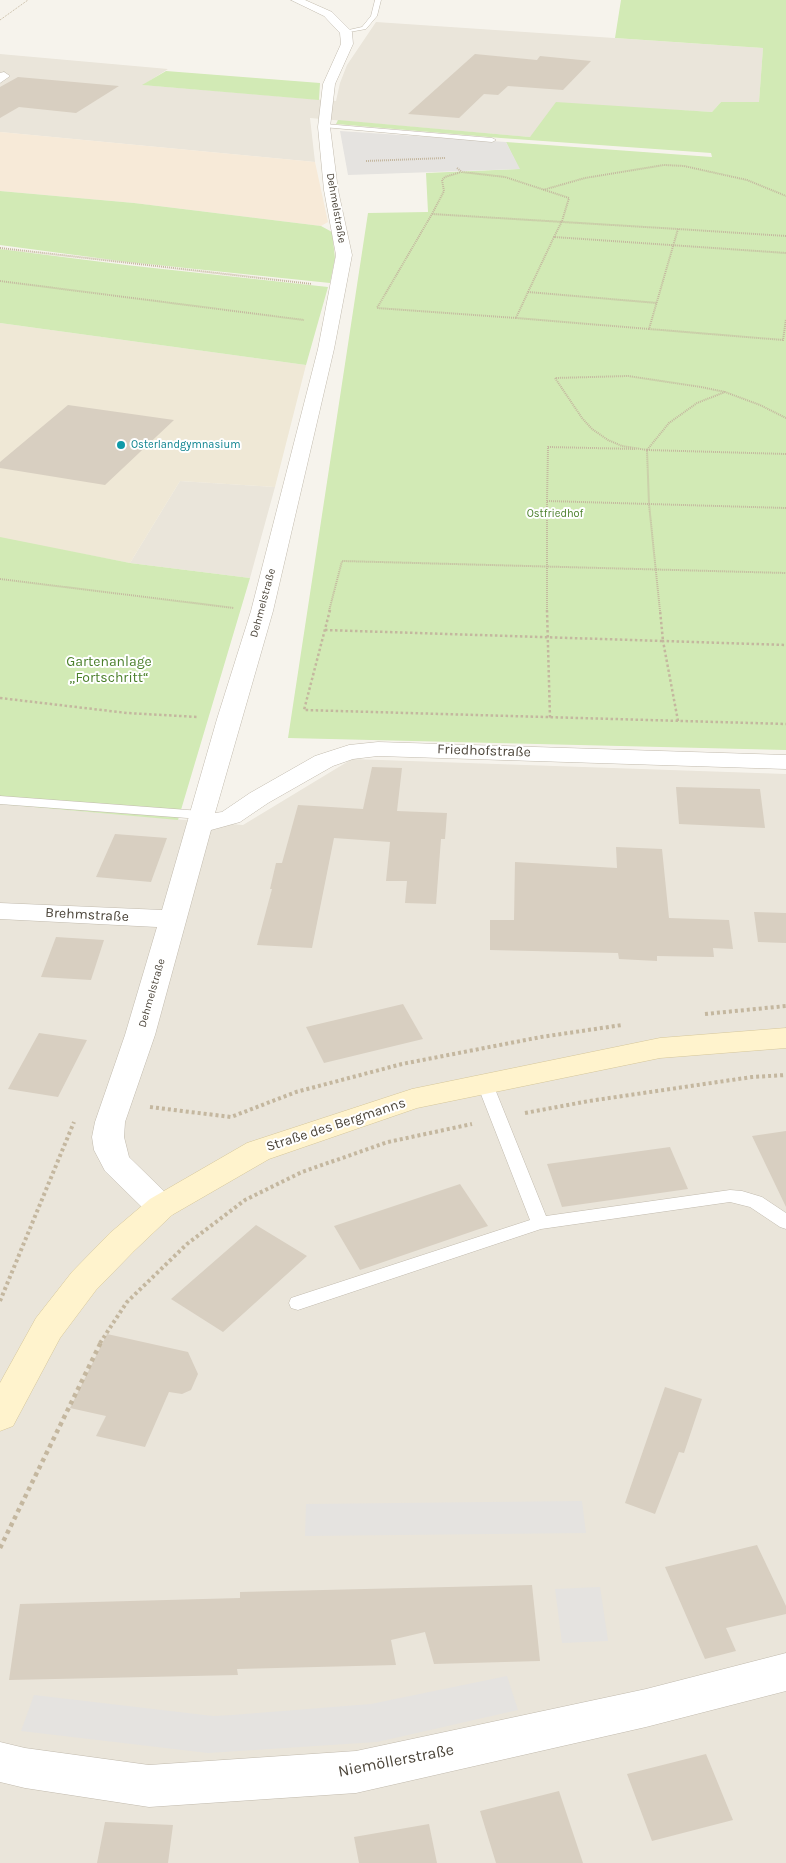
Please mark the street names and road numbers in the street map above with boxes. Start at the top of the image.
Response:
street label: Dehmelstraße [323,172,349,244]
street label: Dehmelstraße [247,567,279,639]
street label: Friedhofstraße [437,741,531,761]
street label: Brehmstraße [45,904,129,926]
street label: Dehmelstraße [136,957,168,1029]
street label: Straße des Bergmanns [264,1095,408,1155]
street label: Niemöllerstraße [336,1740,456,1782]

